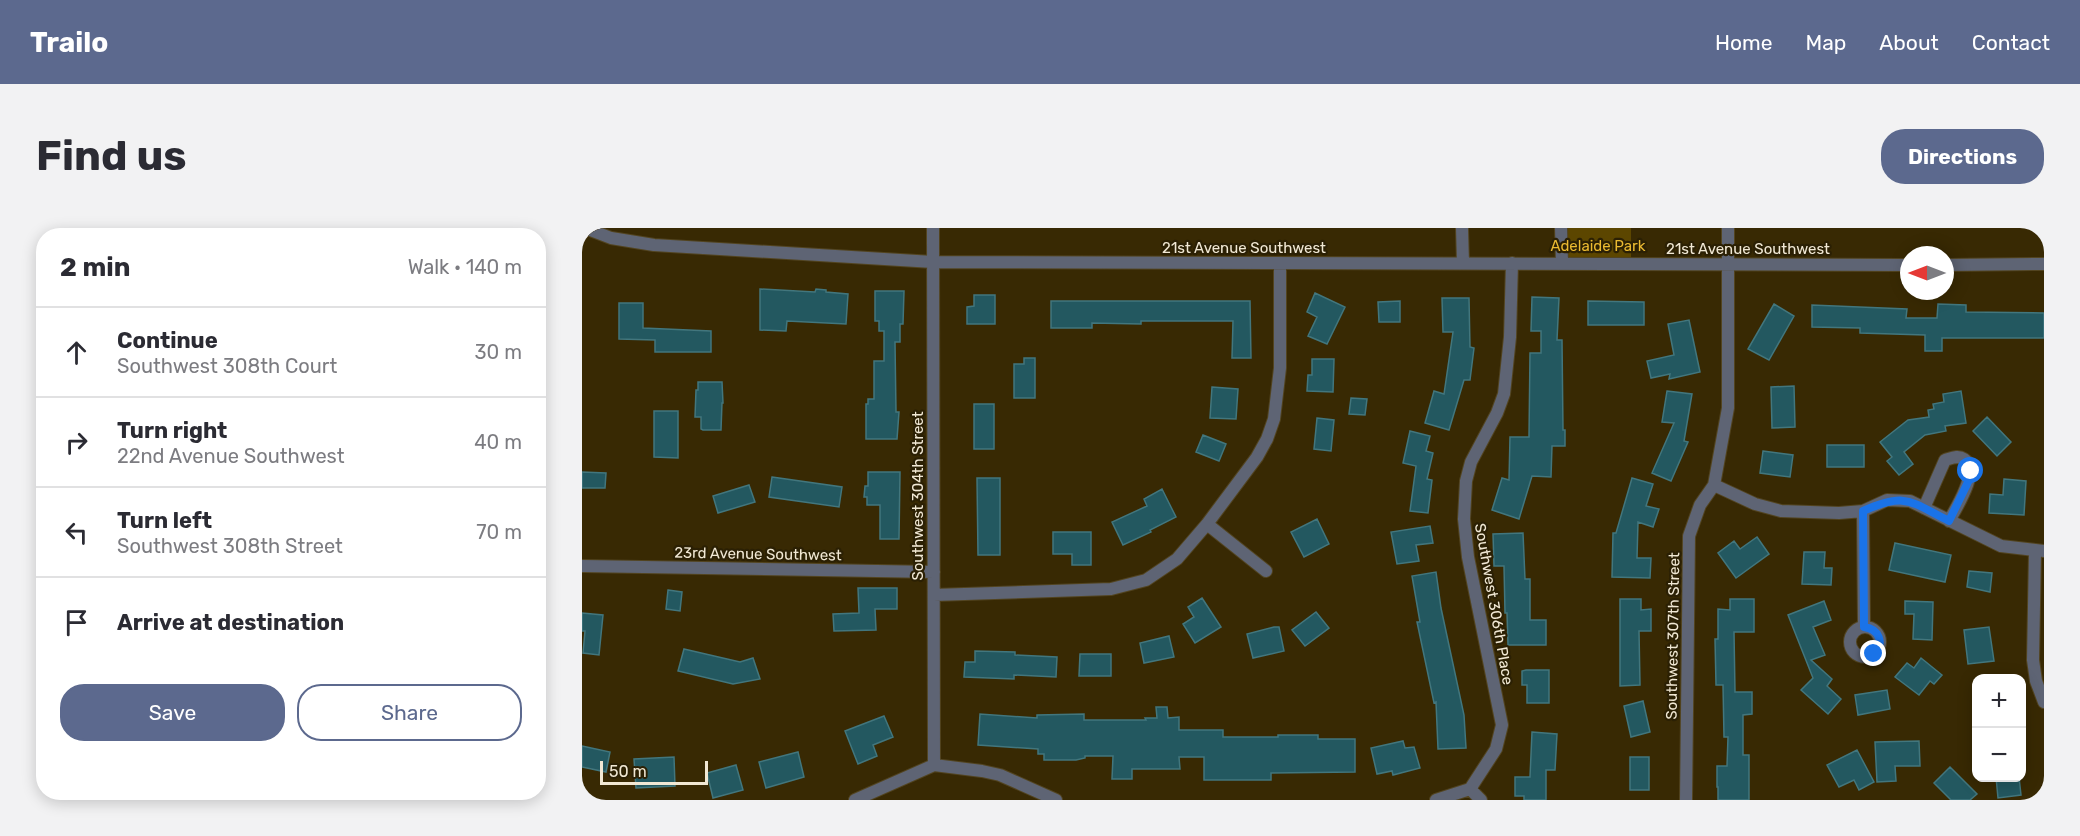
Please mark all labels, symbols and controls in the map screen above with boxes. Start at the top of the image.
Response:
text: Trailo [30,26,108,59]
text: Home [1715,30,1772,55]
text: Map [1805,30,1846,55]
text: About [1879,30,1939,55]
text: Contact [1972,30,2050,55]
button: Directions [1881,129,2044,184]
text: Find us [36,131,187,181]
park label: Adelaide Park [1550,237,1646,255]
street label: 21st Avenue Southwest [1162,239,1326,257]
street label: 21st Avenue Southwest [1666,240,1830,258]
north arrow [1900,246,1954,300]
text: 2 min [60,252,130,283]
text: Walk · 140 m [408,255,522,279]
text: Continue [117,327,218,354]
icon: ahead [60,336,93,369]
text: 30 m [475,340,522,364]
text: Southwest 308th Court [117,354,337,378]
street label: Southwest 304th Street [909,411,927,581]
text: Turn right [117,417,227,444]
icon: right [60,426,93,459]
text: 40 m [474,430,522,454]
text: 22nd Avenue Southwest [117,444,345,468]
route start [1957,457,1983,483]
text: Turn left [117,507,212,534]
icon: left [60,516,93,549]
text: 70 m [476,520,522,544]
street label: Southwest 306th Place [1471,522,1517,686]
text: Southwest 308th Street [117,534,343,558]
street label: 23rd Avenue Southwest [674,544,842,564]
street label: Southwest 307th Street [1663,552,1683,720]
icon: arrive [60,606,93,639]
text: Arrive at destination [117,609,344,636]
route end [1860,640,1886,666]
map controls [1972,674,2026,782]
button: + [1972,674,2026,728]
button: Save [60,684,285,741]
button: Share [297,684,522,741]
button: − [1972,728,2026,782]
scale bar [600,758,708,786]
text: 50 m [609,762,647,781]

